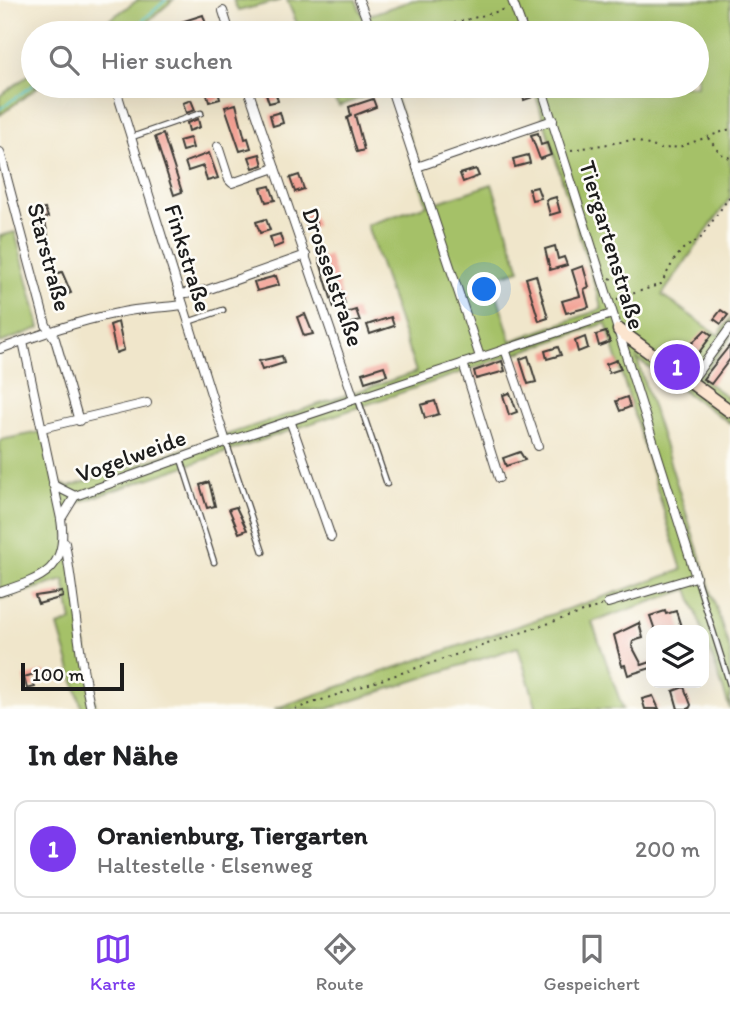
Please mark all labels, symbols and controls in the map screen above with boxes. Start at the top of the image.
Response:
search box [21,21,709,98]
icon: search [45,41,83,79]
text: Hier suchen [101,44,233,76]
street label: Tiergartenstraße [573,157,652,333]
street label: Starstraße [21,199,78,314]
street label: Finkstraße [158,200,219,315]
street label: Drosselstraße [296,203,371,350]
your location [467,272,501,306]
pin: 1 [654,341,700,393]
street label: Vogelweide [72,422,190,489]
map controls [646,625,709,688]
button: layers [646,625,709,688]
scale bar [21,660,124,692]
text: 100 m [32,663,84,686]
text: In der Nähe [28,736,178,773]
text: Oranienburg, Tiergarten [97,819,368,851]
text: 1 [48,835,58,863]
text: 200 m [635,835,700,863]
text: Haltestelle · Elsenweg [97,851,313,879]
tab: Karte [90,930,136,995]
tab: Route [316,930,364,995]
tab: Gespeichert [544,930,640,995]

